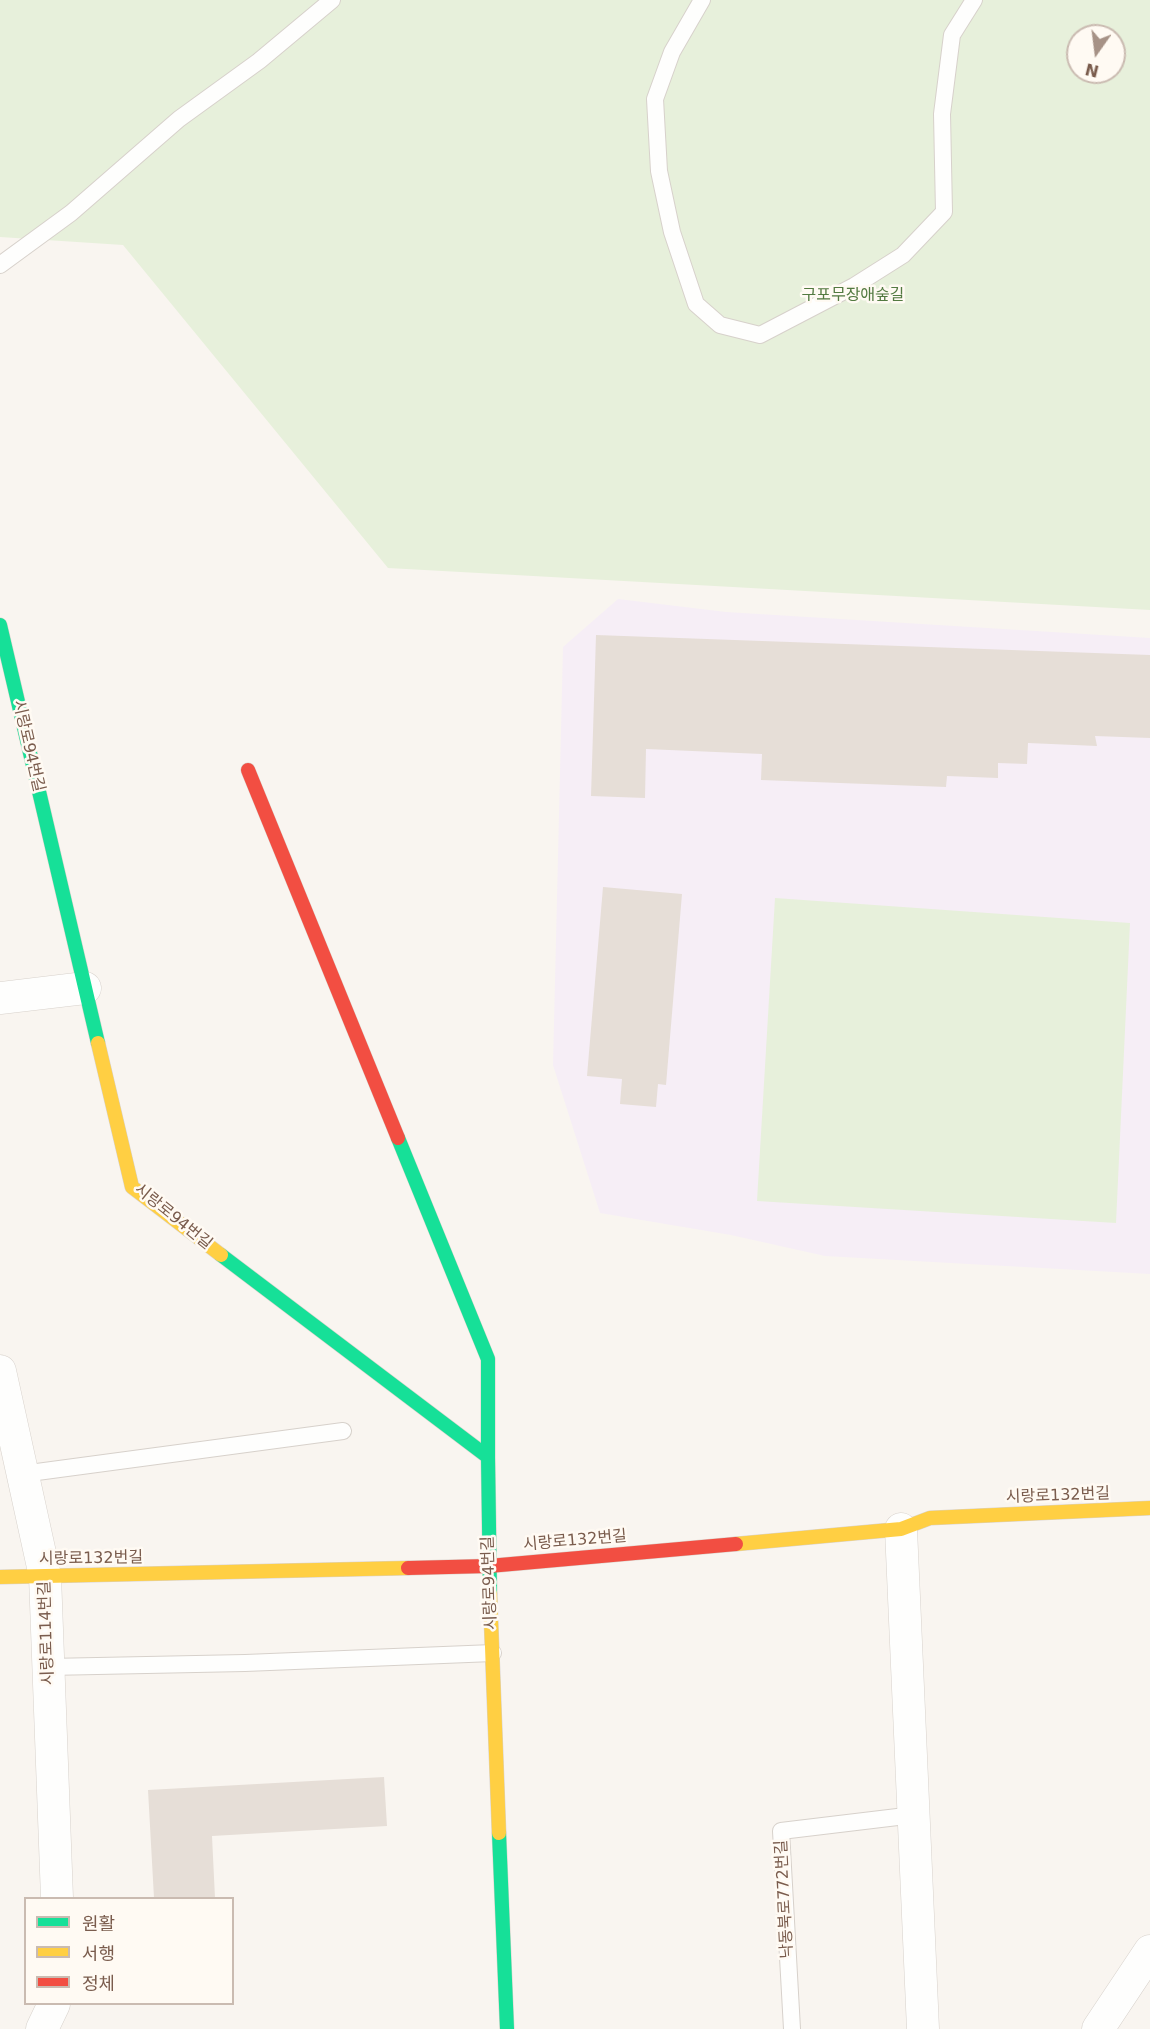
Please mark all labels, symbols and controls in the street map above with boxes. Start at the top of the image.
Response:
north arrow [1066,24,1126,84]
text: N [1083,59,1101,81]
park label: 구포무장애숲길 [801,286,905,306]
street label: 시랑로94번길 [8,698,48,794]
street label: 시랑로94번길 [130,1180,216,1254]
street label: 시랑로132번길 [1006,1485,1110,1507]
street label: 시랑로132번길 [522,1527,628,1555]
street label: 시랑로94번길 [479,1536,501,1630]
street label: 시랑로132번길 [39,1548,143,1570]
street label: 시랑로114번길 [36,1581,58,1685]
street label: 낙동북로772번길 [772,1839,798,1959]
legend [24,1897,234,2005]
text: 원활 [82,1913,115,1934]
text: 서행 [82,1943,115,1964]
text: 정체 [82,1973,115,1994]

